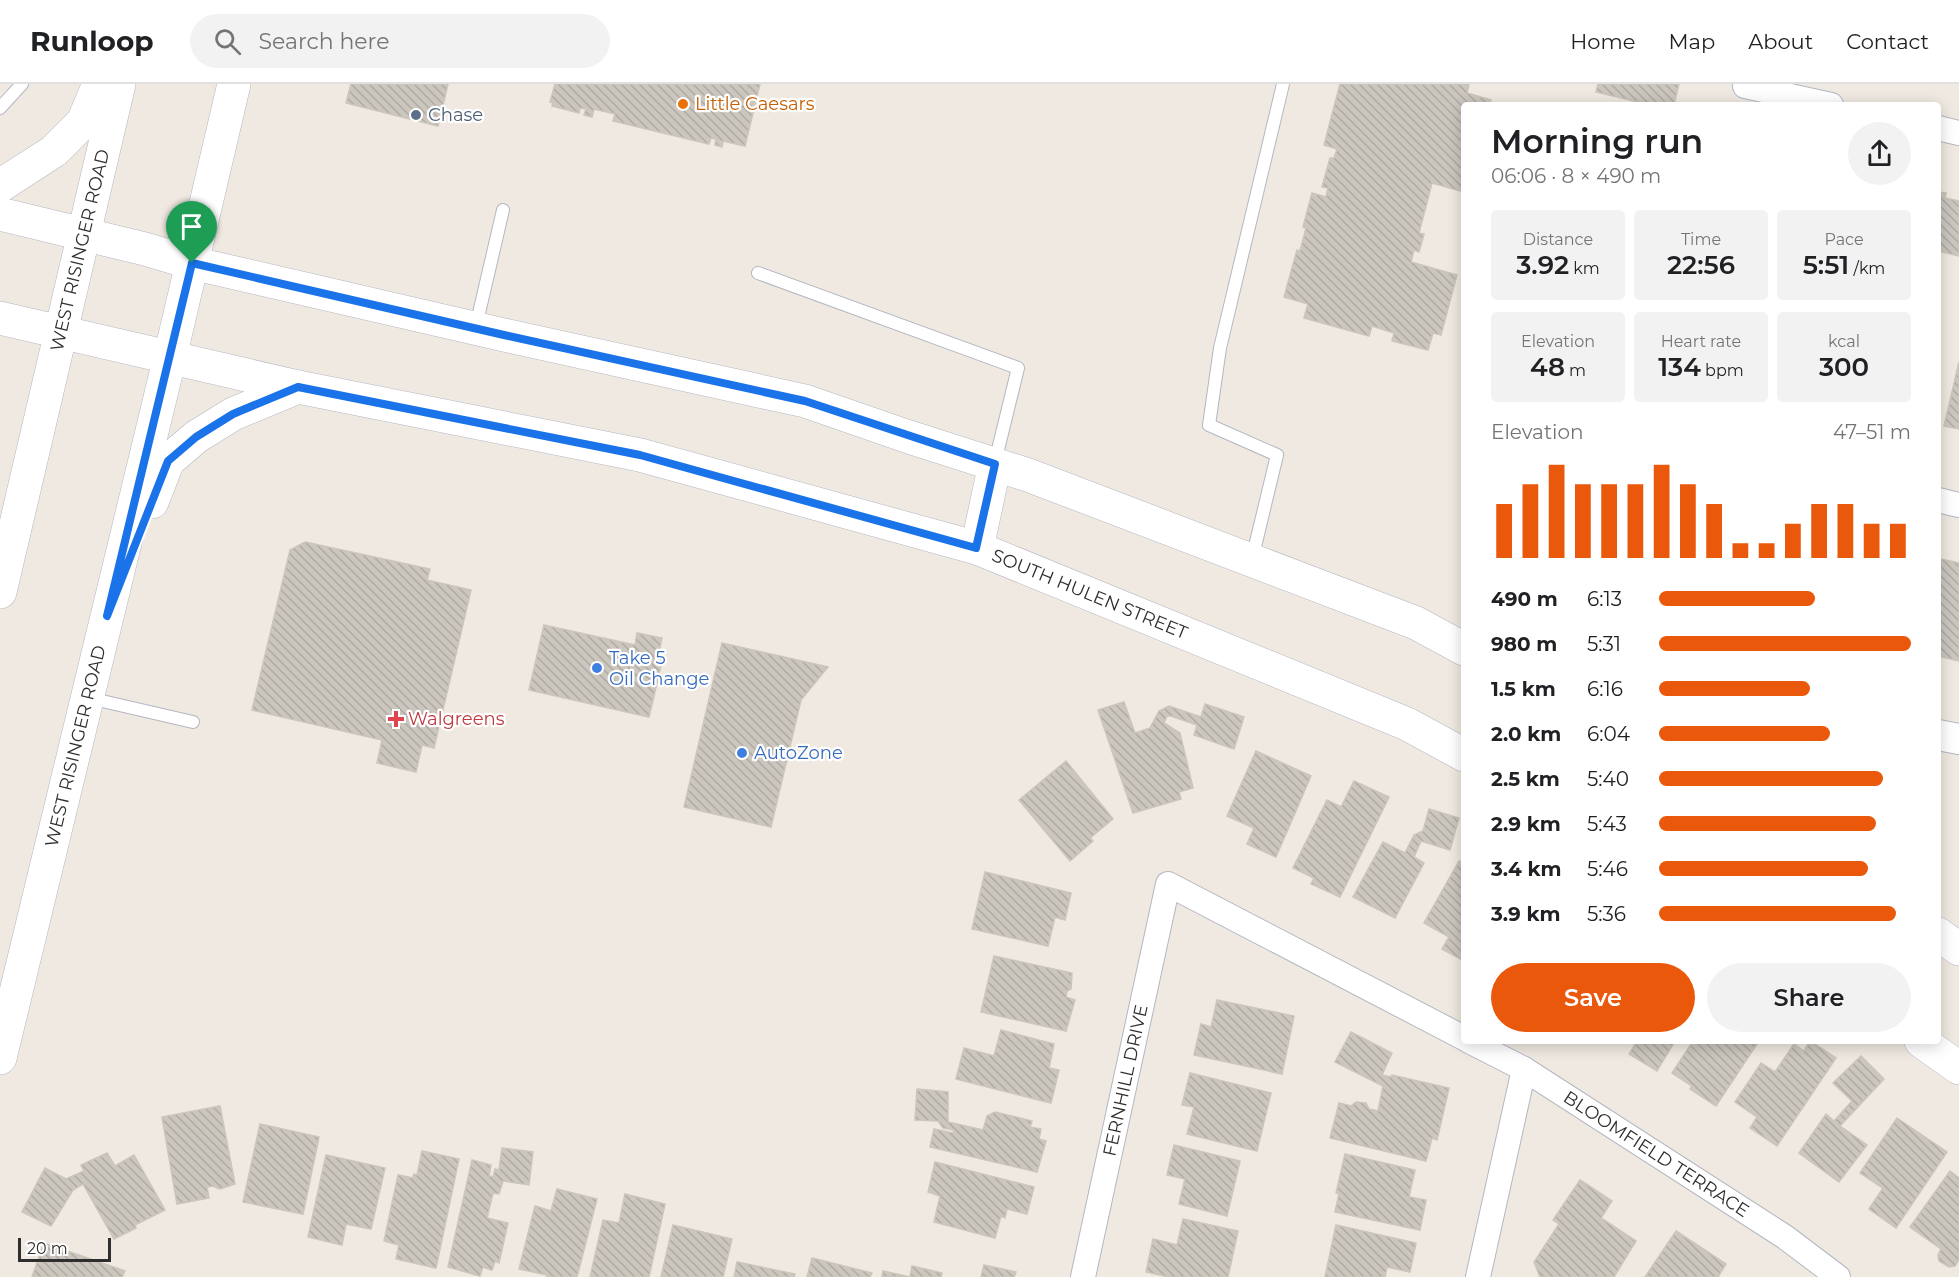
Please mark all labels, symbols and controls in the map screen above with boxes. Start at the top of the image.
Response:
search box [190,14,610,68]
text: Runloop [30,24,154,58]
icon: search [211,25,244,58]
text: Search here [259,28,389,55]
text: Home [1570,29,1635,54]
text: Map [1668,29,1715,54]
text: About [1748,29,1813,54]
text: Contact [1846,29,1929,54]
place label: Little Caesars [695,93,815,115]
marker: Little Caesars [676,97,690,111]
place label: Chase [428,104,483,126]
marker: Chase [409,108,423,122]
text: Morning run [1491,121,1703,161]
button: share [1848,122,1911,185]
street label: WEST RISINGER ROAD [46,147,114,353]
text: 06:06 · 8 × 490 m [1491,164,1661,188]
pin [166,201,217,263]
icon: arrive [175,210,208,243]
text: Distance [1523,230,1593,249]
text: Time [1681,230,1721,249]
text: Pace [1824,230,1864,249]
text: 3.92 [1516,249,1569,281]
text: 22:56 [1667,249,1735,281]
text: 5:51 [1803,249,1849,281]
text: km [1569,259,1600,278]
text: /km [1849,259,1885,278]
text: Elevation [1521,332,1595,351]
text: Heart rate [1661,332,1741,351]
text: kcal [1828,332,1860,351]
text: 48 [1530,351,1565,383]
text: 134 [1658,351,1701,383]
text: 300 [1819,351,1869,383]
text: m [1565,361,1586,380]
text: bpm [1701,361,1744,380]
text: Elevation [1491,420,1583,444]
text: 47–51 m [1833,420,1911,444]
street label: SOUTH HULEN STREET [989,544,1191,644]
text: 490 m [1491,587,1558,611]
text: 6:13 [1587,587,1622,611]
text: 980 m [1491,632,1557,656]
text: 5:31 [1587,632,1621,656]
street label: WEST RISINGER ROAD [41,643,111,849]
place label: Take 5 Oil Change [609,647,710,690]
marker: Take 5 Oil Change [590,661,604,675]
text: 1.5 km [1491,677,1556,701]
text: 6:16 [1587,677,1623,701]
place label: Walgreens [408,708,505,730]
marker: Walgreens [389,712,403,726]
text: 2.0 km [1491,722,1561,746]
text: 6:04 [1587,722,1630,746]
place label: AutoZone [754,742,843,764]
marker: AutoZone [735,746,749,760]
text: 2.5 km [1491,767,1560,791]
text: 5:40 [1587,767,1629,791]
text: 2.9 km [1491,812,1561,836]
text: 5:43 [1587,812,1627,836]
text: 3.4 km [1491,857,1562,881]
text: 5:46 [1587,857,1628,881]
text: 3.9 km [1491,902,1561,926]
text: 5:36 [1587,902,1626,926]
button: Save [1491,963,1695,1032]
button: Share [1707,963,1911,1032]
street label: FERNHILL DRIVE [1098,1003,1153,1158]
street label: BLOOMFIELD TERRACE [1559,1086,1753,1222]
scale bar [18,1235,111,1262]
text: 20 m [27,1239,68,1258]

